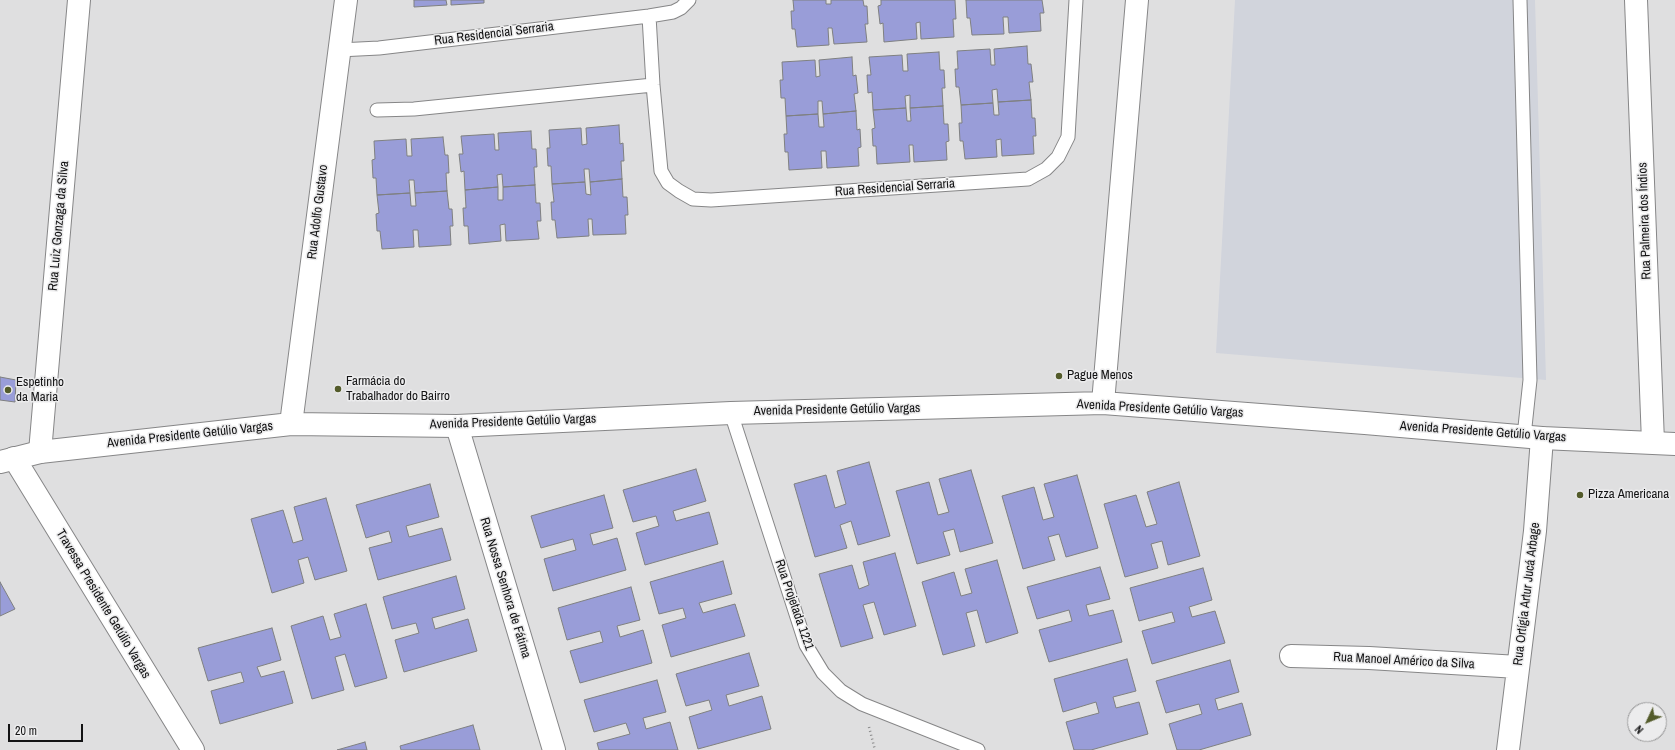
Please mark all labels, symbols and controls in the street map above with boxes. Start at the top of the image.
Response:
street label: Rua Residencial Serraria [433,19,555,49]
street label: Rua Luiz Gonzaga da Silva [46,160,72,292]
street label: Rua Palmeira dos Índios [1635,162,1655,280]
street label: Rua Adolfo Gustavo [304,164,332,260]
street label: Rua Residencial Serraria [834,176,956,200]
place label: Pague Menos [1067,368,1133,384]
marker: Pague Menos [1054,371,1064,381]
place label: Farmácia do Trabalhador do Bairro [346,374,450,405]
place label: Espetinho da Maria [16,375,64,406]
marker: Farmácia do Trabalhador do Bairro [333,384,343,394]
marker: Espetinho da Maria [3,385,13,395]
street label: Avenida Presidente Getúlio Vargas [1076,397,1244,421]
street label: Avenida Presidente Getúlio Vargas [754,401,920,419]
street label: Avenida Presidente Getúlio Vargas [429,411,597,433]
street label: Avenida Presidente Getúlio Vargas [1399,418,1567,446]
street label: Avenida Presidente Getúlio Vargas [106,419,274,451]
place label: Pizza Americana [1588,487,1669,503]
marker: Pizza Americana [1575,490,1585,500]
street label: Rua Nossa Senhora de Fátima [476,516,534,660]
street label: Rua Ortígia Artur Jucá Arbage [1510,522,1544,666]
street label: Travessa Presidente Getúlio Vargas [52,527,154,681]
street label: Rua Projetada 1221 [771,558,817,652]
street label: Rua Manoel Américo da Silva [1333,650,1475,672]
north arrow [1627,702,1667,742]
scale bar [10,716,85,742]
text: N [1632,722,1646,737]
text: 20 m [15,723,37,739]

